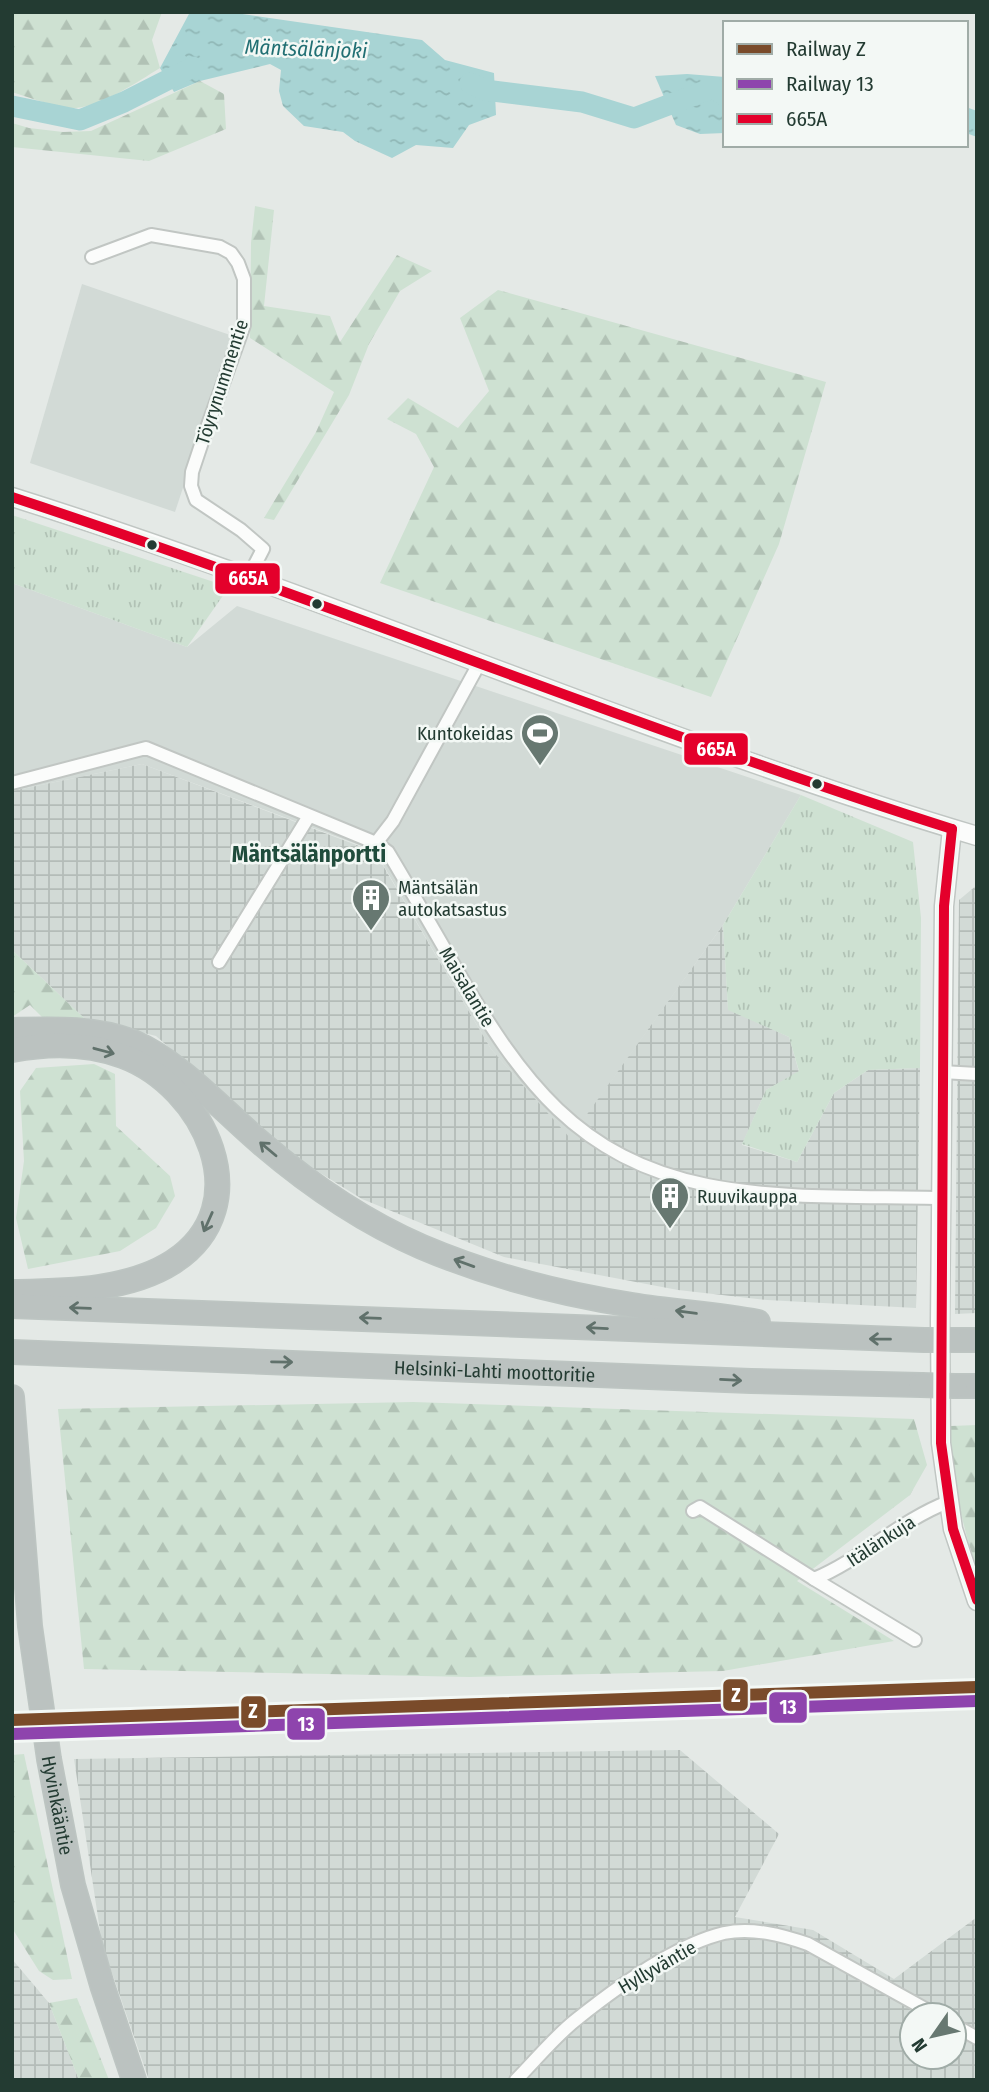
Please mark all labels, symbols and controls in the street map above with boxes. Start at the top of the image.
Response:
legend [723,21,968,147]
water label: Mäntsälänjoki [244,34,368,64]
text: Railway Z [786,36,866,62]
text: Railway 13 [786,71,874,97]
text: 665A [786,106,827,132]
street label: Töyrynummentie [191,317,253,447]
unlabelled marker [145,538,159,552]
line badge: 665A [214,562,281,595]
text: 665A [228,567,268,590]
unlabelled marker [310,597,324,611]
sports icon: Kuntokeidas [519,712,561,767]
place label: Kuntokeidas [417,722,513,745]
line badge: 665A [683,732,749,766]
text: 665A [696,738,736,761]
unlabelled marker [810,777,824,791]
district label: Mäntsälänportti [232,840,386,868]
place label: Mäntsälän autokatsastus [398,876,507,921]
building icon: Mäntsälän autokatsastus [350,877,392,932]
street label: Maisalantie [434,943,500,1031]
one-way arrow [92,1045,115,1058]
one-way arrow [260,1141,278,1157]
building icon: Ruuvikauppa [649,1175,691,1230]
place label: Ruuvikauppa [697,1185,798,1208]
one-way arrow [201,1211,214,1232]
one-way arrow [453,1256,475,1268]
one-way arrow [68,1302,91,1315]
one-way arrow [675,1306,697,1319]
one-way arrow [359,1312,382,1325]
one-way arrow [586,1322,609,1335]
one-way arrow [869,1332,892,1345]
one-way arrow [270,1355,293,1368]
street label: Helsinki-Lahti moottoritie [394,1356,596,1386]
one-way arrow [720,1374,743,1387]
street label: Itälänkuja [842,1510,920,1572]
line badge: Z [722,1678,749,1712]
text: Z [731,1684,741,1707]
line badge: 13 [768,1691,808,1724]
line badge: Z [240,1695,267,1729]
text: 13 [779,1696,797,1719]
text: Z [248,1700,258,1723]
line badge: 13 [286,1707,326,1741]
text: 13 [297,1713,315,1736]
street label: Hyvinkääntie [37,1753,79,1857]
street label: Hyllyväntie [614,1935,700,1999]
north arrow [898,2001,968,2071]
text: N [907,2034,932,2056]

